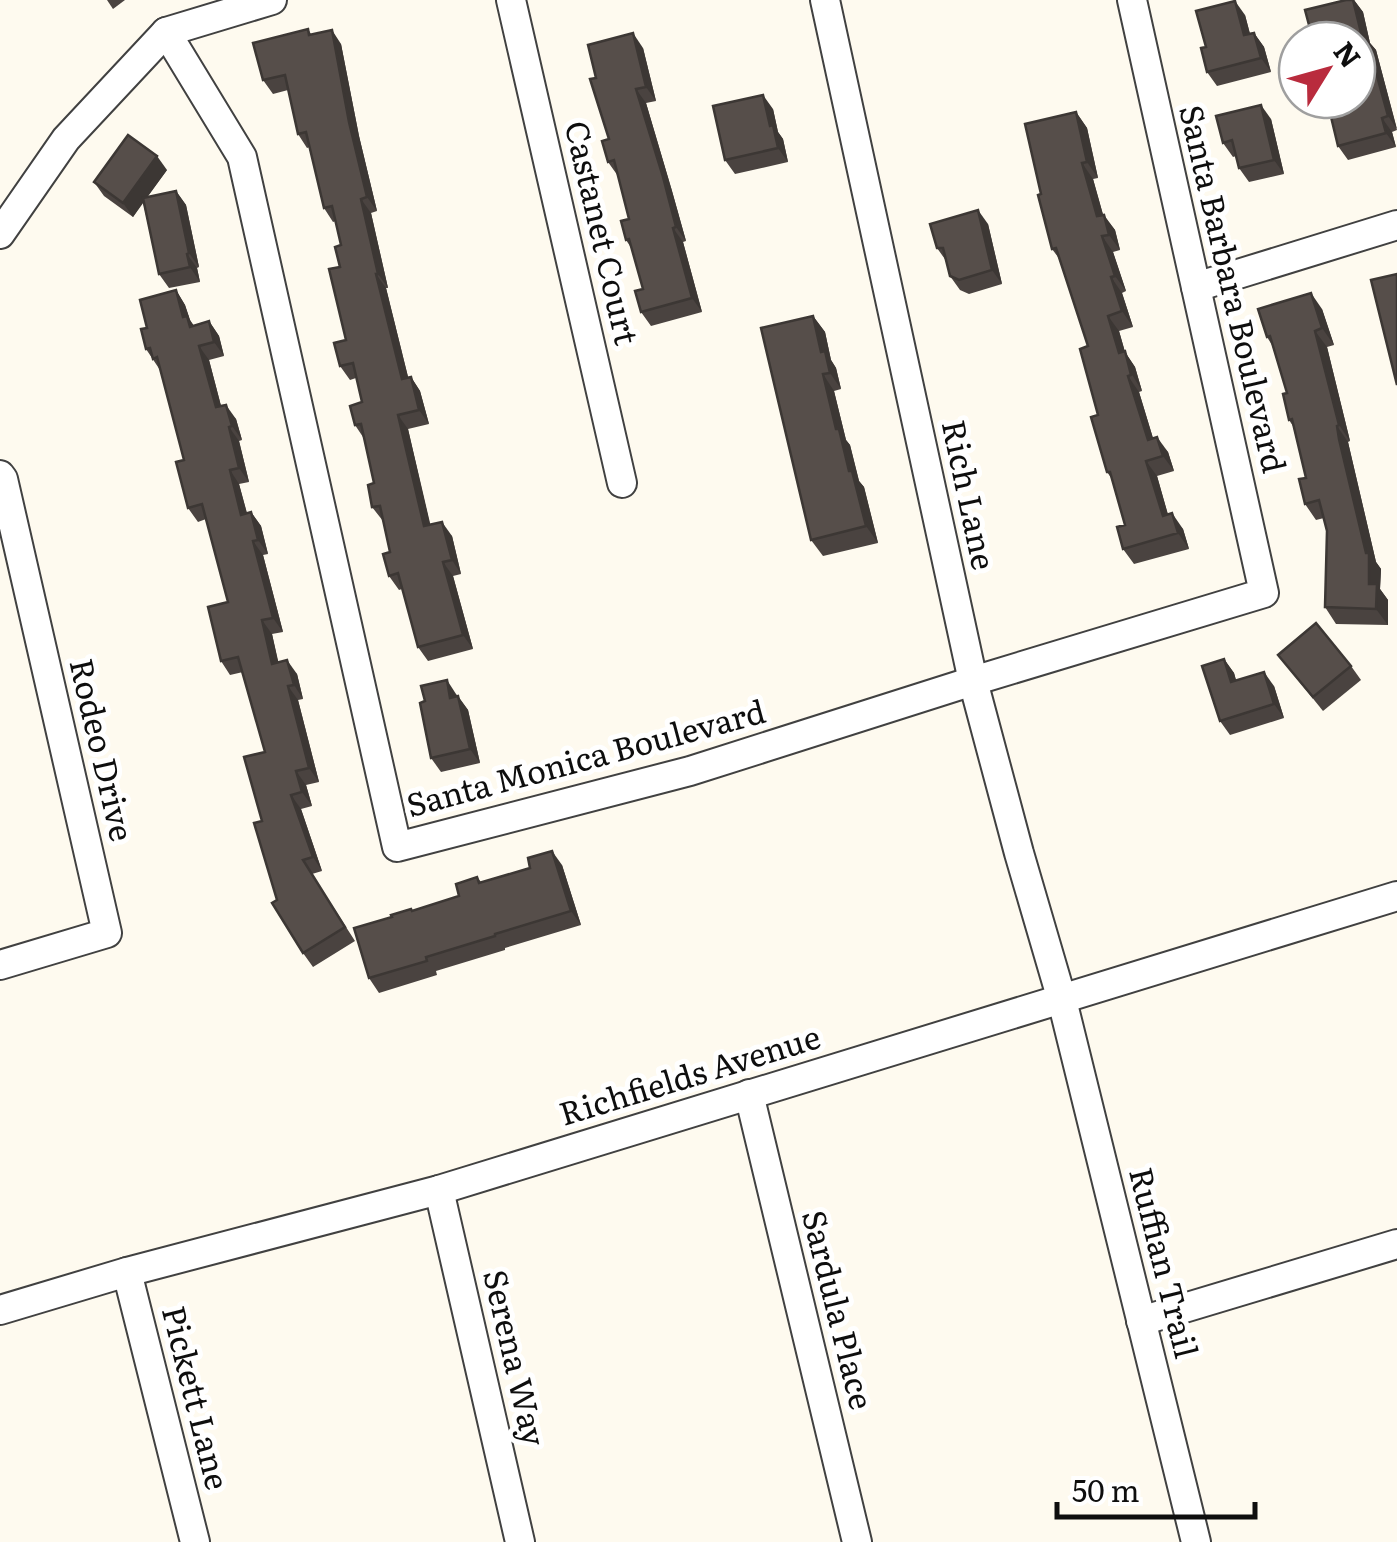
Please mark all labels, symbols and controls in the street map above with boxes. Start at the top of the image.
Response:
north arrow [1277,20,1377,120]
text: N [1325,32,1372,76]
street label: Santa Barbara Boulevard [1169,100,1301,477]
street label: Castanet Court [555,116,653,349]
street label: Rich Lane [932,415,1010,574]
street label: Rodeo Drive [60,653,148,845]
street label: Santa Monica Boulevard [400,685,770,827]
street label: Richfields Avenue [553,1011,826,1136]
street label: Ruffian Trail [1119,1162,1213,1363]
street label: Sardula Place [792,1205,888,1414]
street label: Serena Way [473,1264,561,1451]
street label: Pickett Lane [152,1300,244,1494]
scale bar [1057,1457,1254,1519]
text: 50 m [1072,1467,1140,1511]

